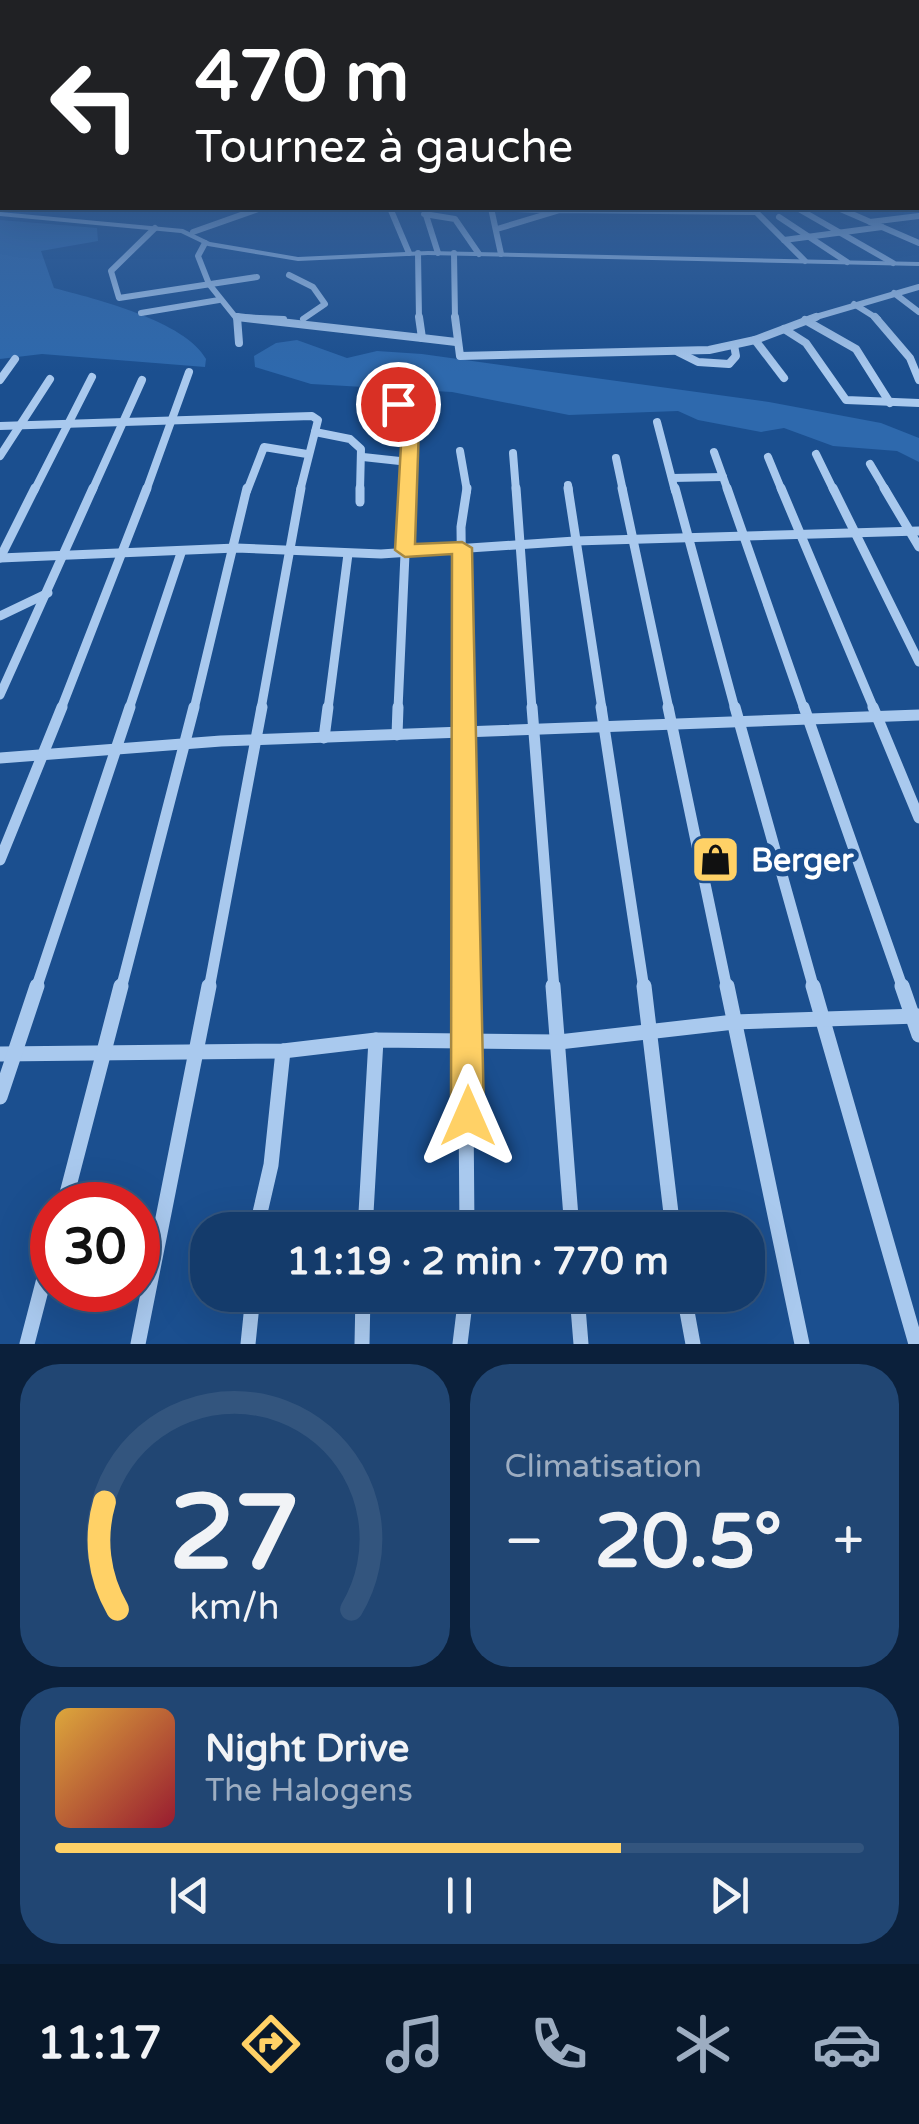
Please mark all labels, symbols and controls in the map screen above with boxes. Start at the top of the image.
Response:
text: 470 m [195,36,409,120]
icon: left [30,40,160,170]
text: Tournez à gauche [195,121,573,175]
pin [356,362,441,447]
icon: arrive [371,377,426,432]
shop icon: Berger [690,834,742,886]
place label: Berger [751,842,854,880]
position arrow [416,1064,520,1168]
speed limit sign: 30 [30,1182,160,1312]
text: 11:19 · 2 min · 770 m [286,1239,669,1285]
text: Climatisation [505,1448,702,1486]
text: 27 [169,1472,300,1597]
text: 20.5° [595,1497,782,1587]
text: − [505,1509,544,1575]
text: + [833,1509,864,1575]
text: km/h [190,1586,280,1629]
text: Night Drive [205,1726,409,1772]
text: The Halogens [205,1772,413,1810]
icon: previous [162,1868,217,1923]
icon: pause [432,1868,487,1923]
icon: next [702,1868,757,1923]
icon: directions [236,2009,306,2079]
icon: music [380,2009,450,2079]
icon: phone [524,2009,594,2079]
icon: climate [668,2009,738,2079]
icon: car [812,2009,882,2079]
text: 11:17 [37,2017,162,2071]

